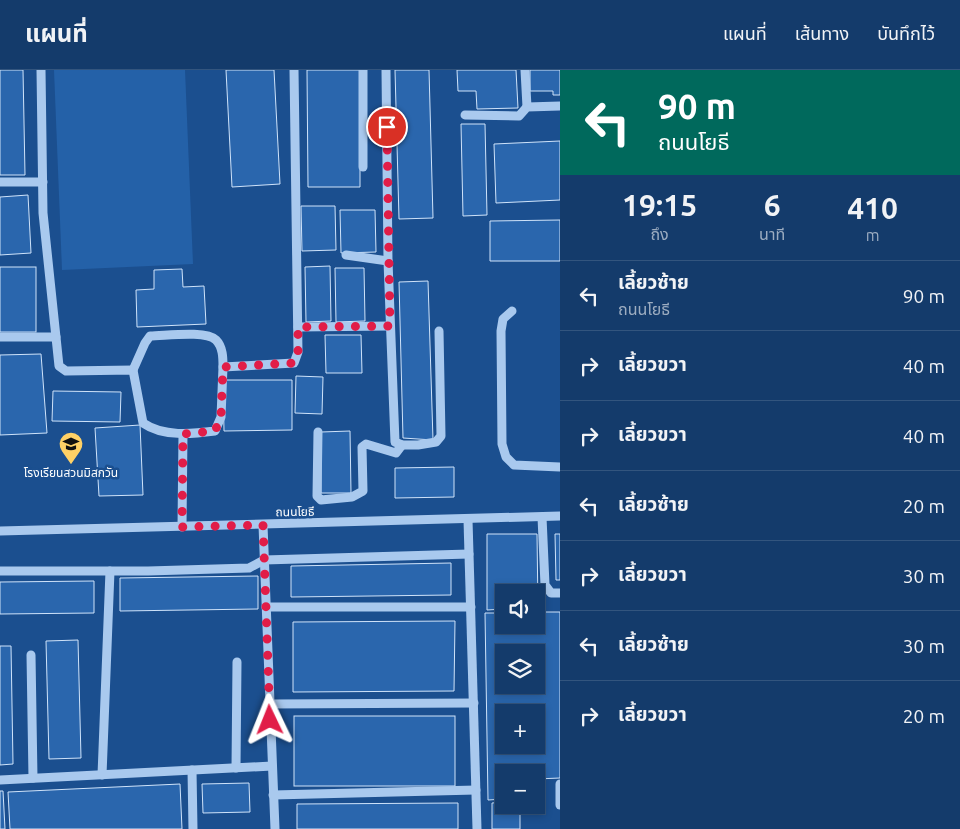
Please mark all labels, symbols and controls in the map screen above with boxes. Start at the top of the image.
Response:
text: แผนที่ [25,20,88,47]
text: แผนที่ [723,23,767,43]
text: เส้นทาง [795,23,849,43]
text: บันทึกไว้ [877,23,935,43]
text: 90 m [658,86,736,126]
icon: left [575,90,640,155]
pin [366,106,408,148]
icon: arrive [373,113,401,141]
text: ถนนโยธี [658,129,729,154]
text: 19:15 [622,188,697,222]
text: 6 [764,188,781,222]
text: 410 [847,191,898,225]
text: ถึง [650,225,669,243]
text: นาที [759,225,785,243]
text: m [866,226,879,244]
text: เลี้ยวซ้าย [618,271,689,293]
icon: left [575,282,603,310]
text: 90 m [903,285,945,307]
text: ถนนโยธี [618,300,670,318]
icon: right [575,352,603,380]
text: เลี้ยวขวา [618,353,687,375]
text: 40 m [903,355,945,377]
icon: right [575,422,603,450]
text: เลี้ยวขวา [618,423,687,445]
text: 40 m [903,425,945,447]
school or university icon: โรงเรียนสวนมิสกวัน [58,431,84,465]
place label: โรงเรียนสวนมิสกวัน [24,466,118,479]
icon: left [575,492,603,520]
text: เลี้ยวซ้าย [618,493,689,515]
text: 20 m [903,495,945,517]
street label: ถนนโยธี [275,505,315,518]
icon: right [575,562,603,590]
text: เลี้ยวขวา [618,563,687,585]
text: 30 m [903,565,945,587]
map controls [495,584,545,814]
button: sound [495,584,545,634]
icon: left [575,632,603,660]
text: เลี้ยวซ้าย [618,633,689,655]
text: 30 m [903,635,945,657]
button: layers [495,644,545,694]
position arrow [243,693,295,745]
icon: right [575,702,603,730]
text: เลี้ยวขวา [618,703,687,725]
button: + [495,704,545,754]
text: 20 m [903,705,945,727]
button: − [495,764,545,814]

